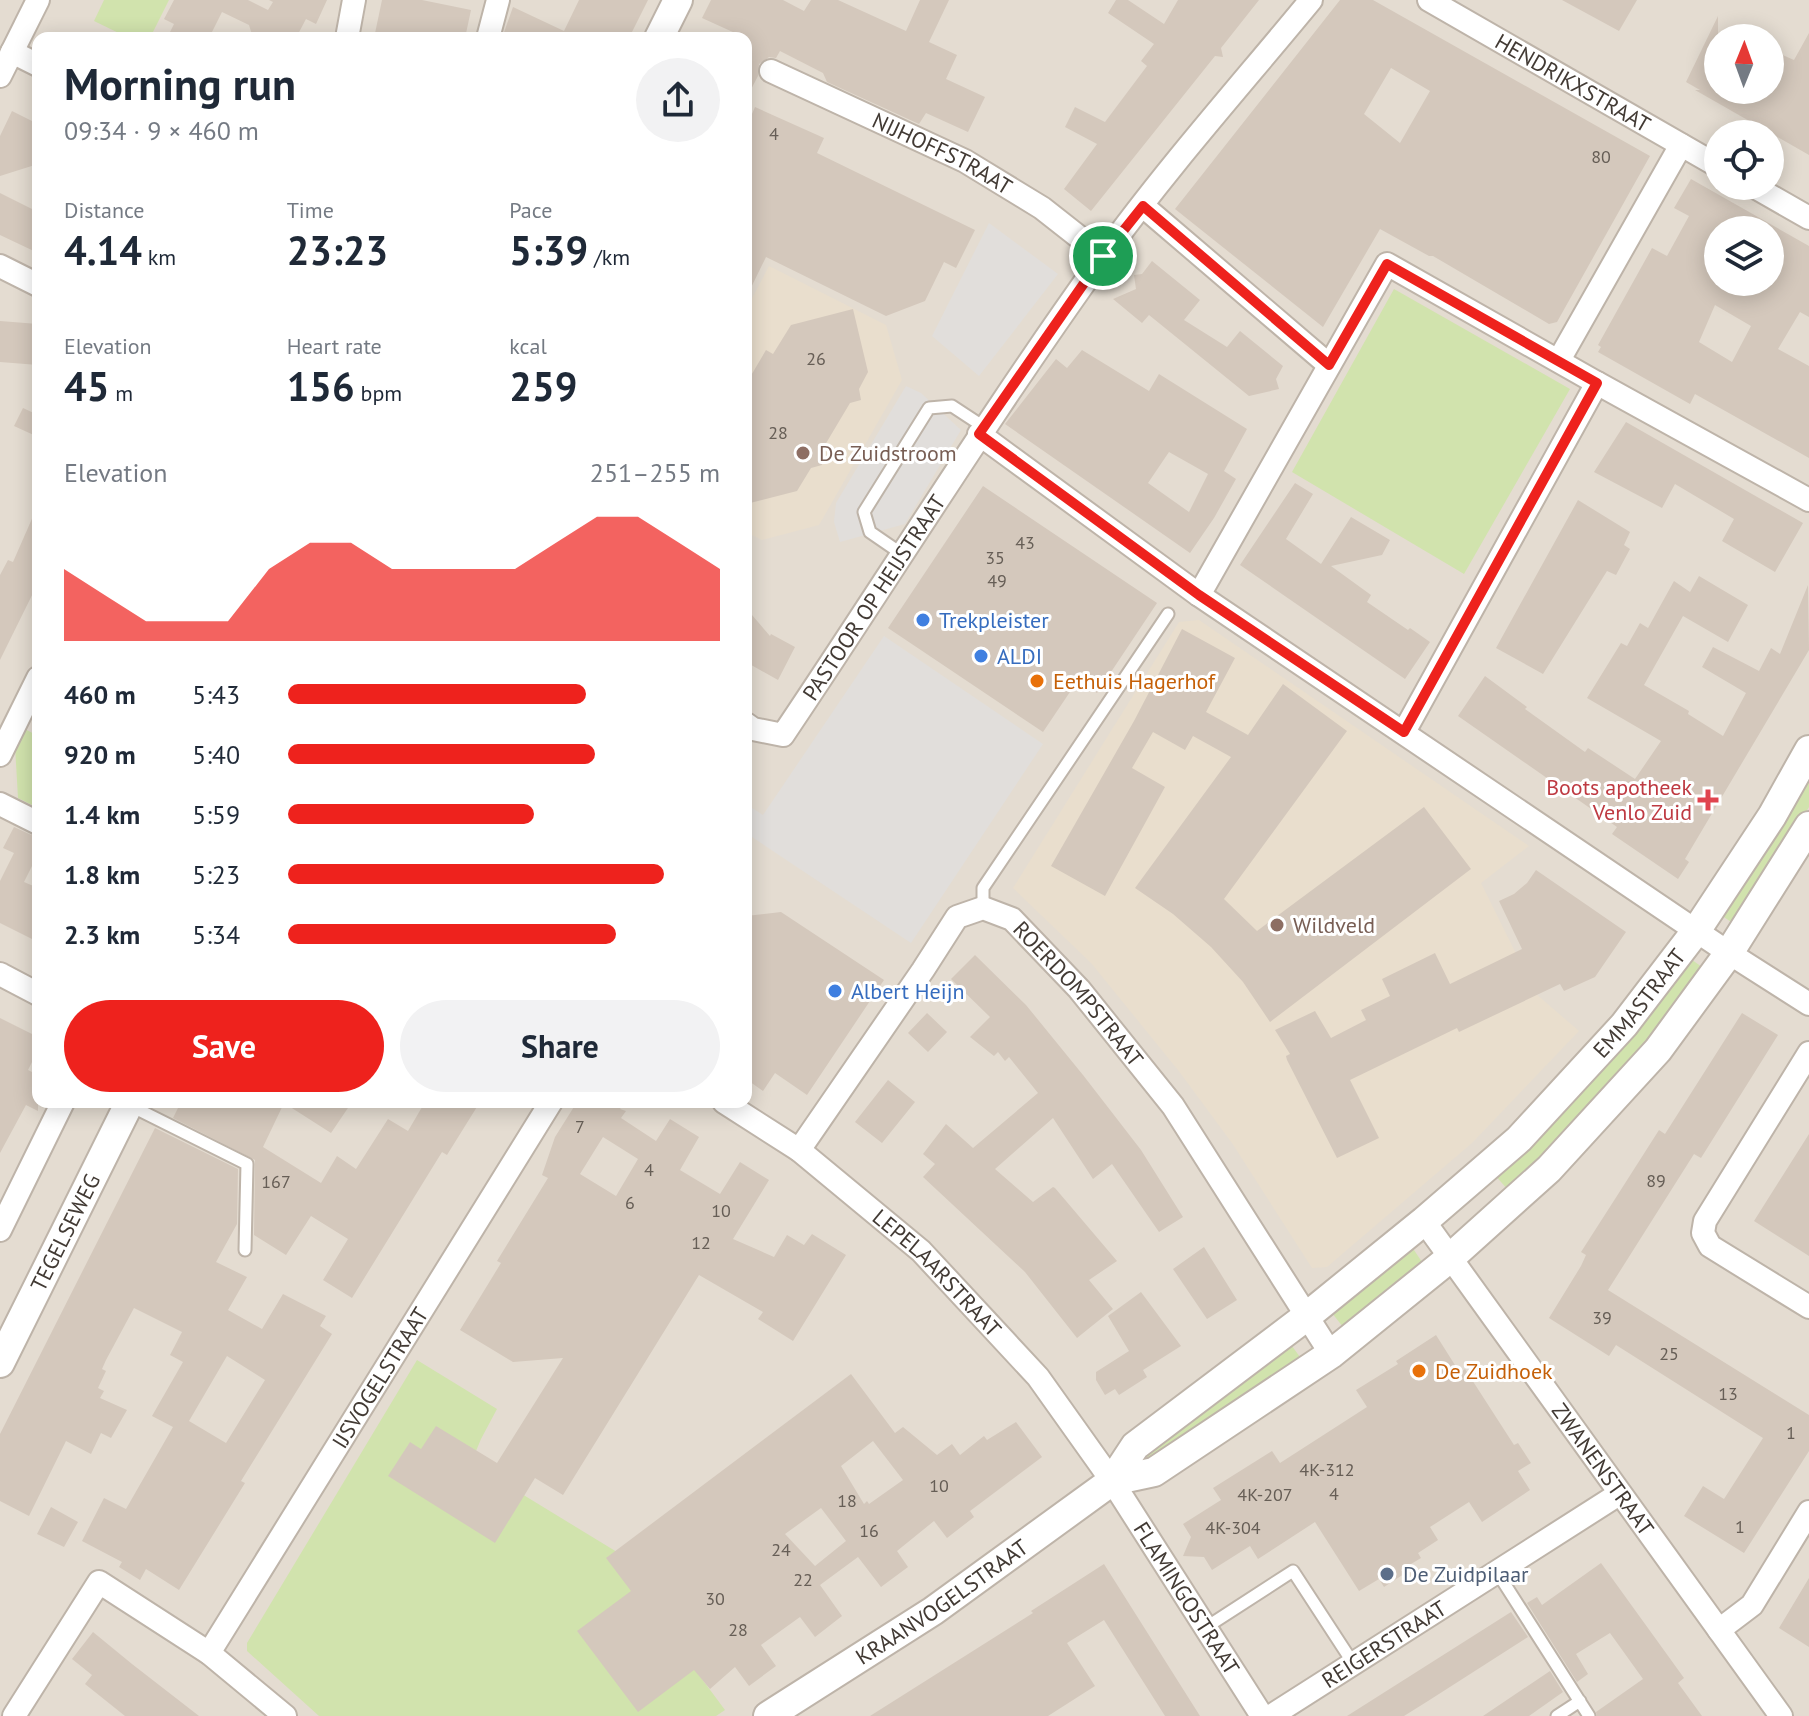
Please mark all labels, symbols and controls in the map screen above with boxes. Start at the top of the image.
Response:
north arrow [1704,24,1784,104]
map controls [1704,24,1784,296]
street label: HENDRIKXSTRAAT [1490,27,1656,138]
text: Morning run [64,55,296,112]
button: share [636,58,720,142]
street label: NIJHOFFSTRAAT [868,106,1017,200]
text: 09:34 · 9 × 460 m [64,114,259,147]
button: locate [1704,120,1784,200]
house number: 4 [769,122,779,145]
house number: 80 [1591,145,1611,168]
text: Distance [64,196,145,224]
text: Time [287,196,334,224]
text: Pace [509,196,552,224]
button: layers [1704,216,1784,296]
pin [1069,222,1137,290]
text: 4.14 [64,224,142,276]
text: 23:23 [287,224,388,276]
text: 5:39 [509,224,588,276]
icon: arrive [1081,234,1125,278]
text: km [142,243,176,271]
text: /km [588,243,630,271]
text: Elevation [64,332,152,360]
text: Heart rate [287,332,382,360]
text: kcal [509,332,547,360]
house number: 26 [806,347,826,370]
text: 45 [64,360,109,412]
text: 156 [287,360,355,412]
text: 259 [509,360,577,412]
text: m [109,379,133,407]
text: bpm [355,379,402,407]
house number: 28 [768,421,788,444]
place label: De Zuidstroom [819,439,957,467]
marker: De Zuidstroom [794,444,812,462]
text: Elevation [64,456,168,489]
text: 251–255 m [590,456,720,489]
street label: PASTOOR OP HEIJSTRAAT [796,489,951,706]
house number: 43 [1015,531,1035,554]
house number: 35 [985,546,1005,569]
house number: 49 [987,569,1007,592]
place label: Trekpleister [939,606,1049,634]
marker: Trekpleister [914,611,932,629]
place label: ALDI [997,642,1042,670]
marker: ALDI [972,647,990,665]
place label: Eethuis Hagerhof [1053,667,1216,695]
marker: Eethuis Hagerhof [1028,672,1046,690]
text: 460 m [64,678,136,711]
text: 5:43 [192,678,240,711]
text: 920 m [64,738,136,771]
text: 5:40 [192,738,240,771]
place label: Boots apotheek Venlo Zuid [1546,773,1692,826]
marker: Boots apotheek Venlo Zuid [1699,791,1717,809]
text: 1.4 km [64,798,140,831]
text: 5:59 [192,798,240,831]
text: 1.8 km [64,858,140,891]
text: 5:23 [192,858,240,891]
place label: Wildveld [1293,911,1375,939]
street label: ROERDOMPSTRAAT [1007,915,1149,1072]
marker: Wildveld [1268,916,1286,934]
text: 2.3 km [64,918,140,951]
text: 5:34 [192,918,240,951]
street label: EMMASTRAAT [1587,943,1692,1064]
place label: Albert Heijn [851,977,965,1005]
marker: Albert Heijn [826,982,844,1000]
button: Save [64,1000,384,1092]
button: Share [400,1000,720,1092]
house number: 7 [575,1115,585,1138]
house number: 4 [644,1158,654,1181]
street label: TEGELSEWEG [24,1169,106,1296]
house number: 89 [1646,1169,1666,1192]
house number: 167 [261,1170,291,1193]
house number: 6 [625,1191,635,1214]
house number: 10 [711,1199,731,1222]
street label: LEPELAARSTRAAT [867,1203,1007,1342]
house number: 12 [691,1231,711,1254]
street label: IJSVOGELSTRAAT [325,1302,434,1454]
house number: 39 [1592,1306,1612,1329]
house number: 25 [1659,1342,1679,1365]
place label: De Zuidhoek [1435,1357,1553,1385]
marker: De Zuidhoek [1410,1362,1428,1380]
house number: 13 [1718,1382,1738,1405]
street label: ZWANENSTRAAT [1546,1397,1660,1541]
house number: 1 [1786,1421,1796,1444]
house number: 4K-312 [1299,1458,1355,1481]
house number: 10 [929,1474,949,1497]
house number: 4 [1329,1482,1339,1505]
house number: 4K-207 [1237,1483,1293,1506]
house number: 18 [837,1489,857,1512]
house number: 1 [1735,1515,1745,1538]
house number: 4K-304 [1205,1516,1261,1539]
street label: FLAMINGOSTRAAT [1128,1517,1246,1680]
house number: 16 [859,1519,879,1542]
street label: KRAANVOGELSTRAAT [850,1533,1033,1671]
house number: 24 [771,1538,791,1561]
place label: De Zuidpilaar [1403,1560,1529,1588]
marker: De Zuidpilaar [1378,1565,1396,1583]
house number: 22 [793,1568,813,1591]
house number: 30 [705,1587,725,1610]
street label: REIGERSTRAAT [1316,1594,1452,1694]
house number: 28 [728,1618,748,1641]

